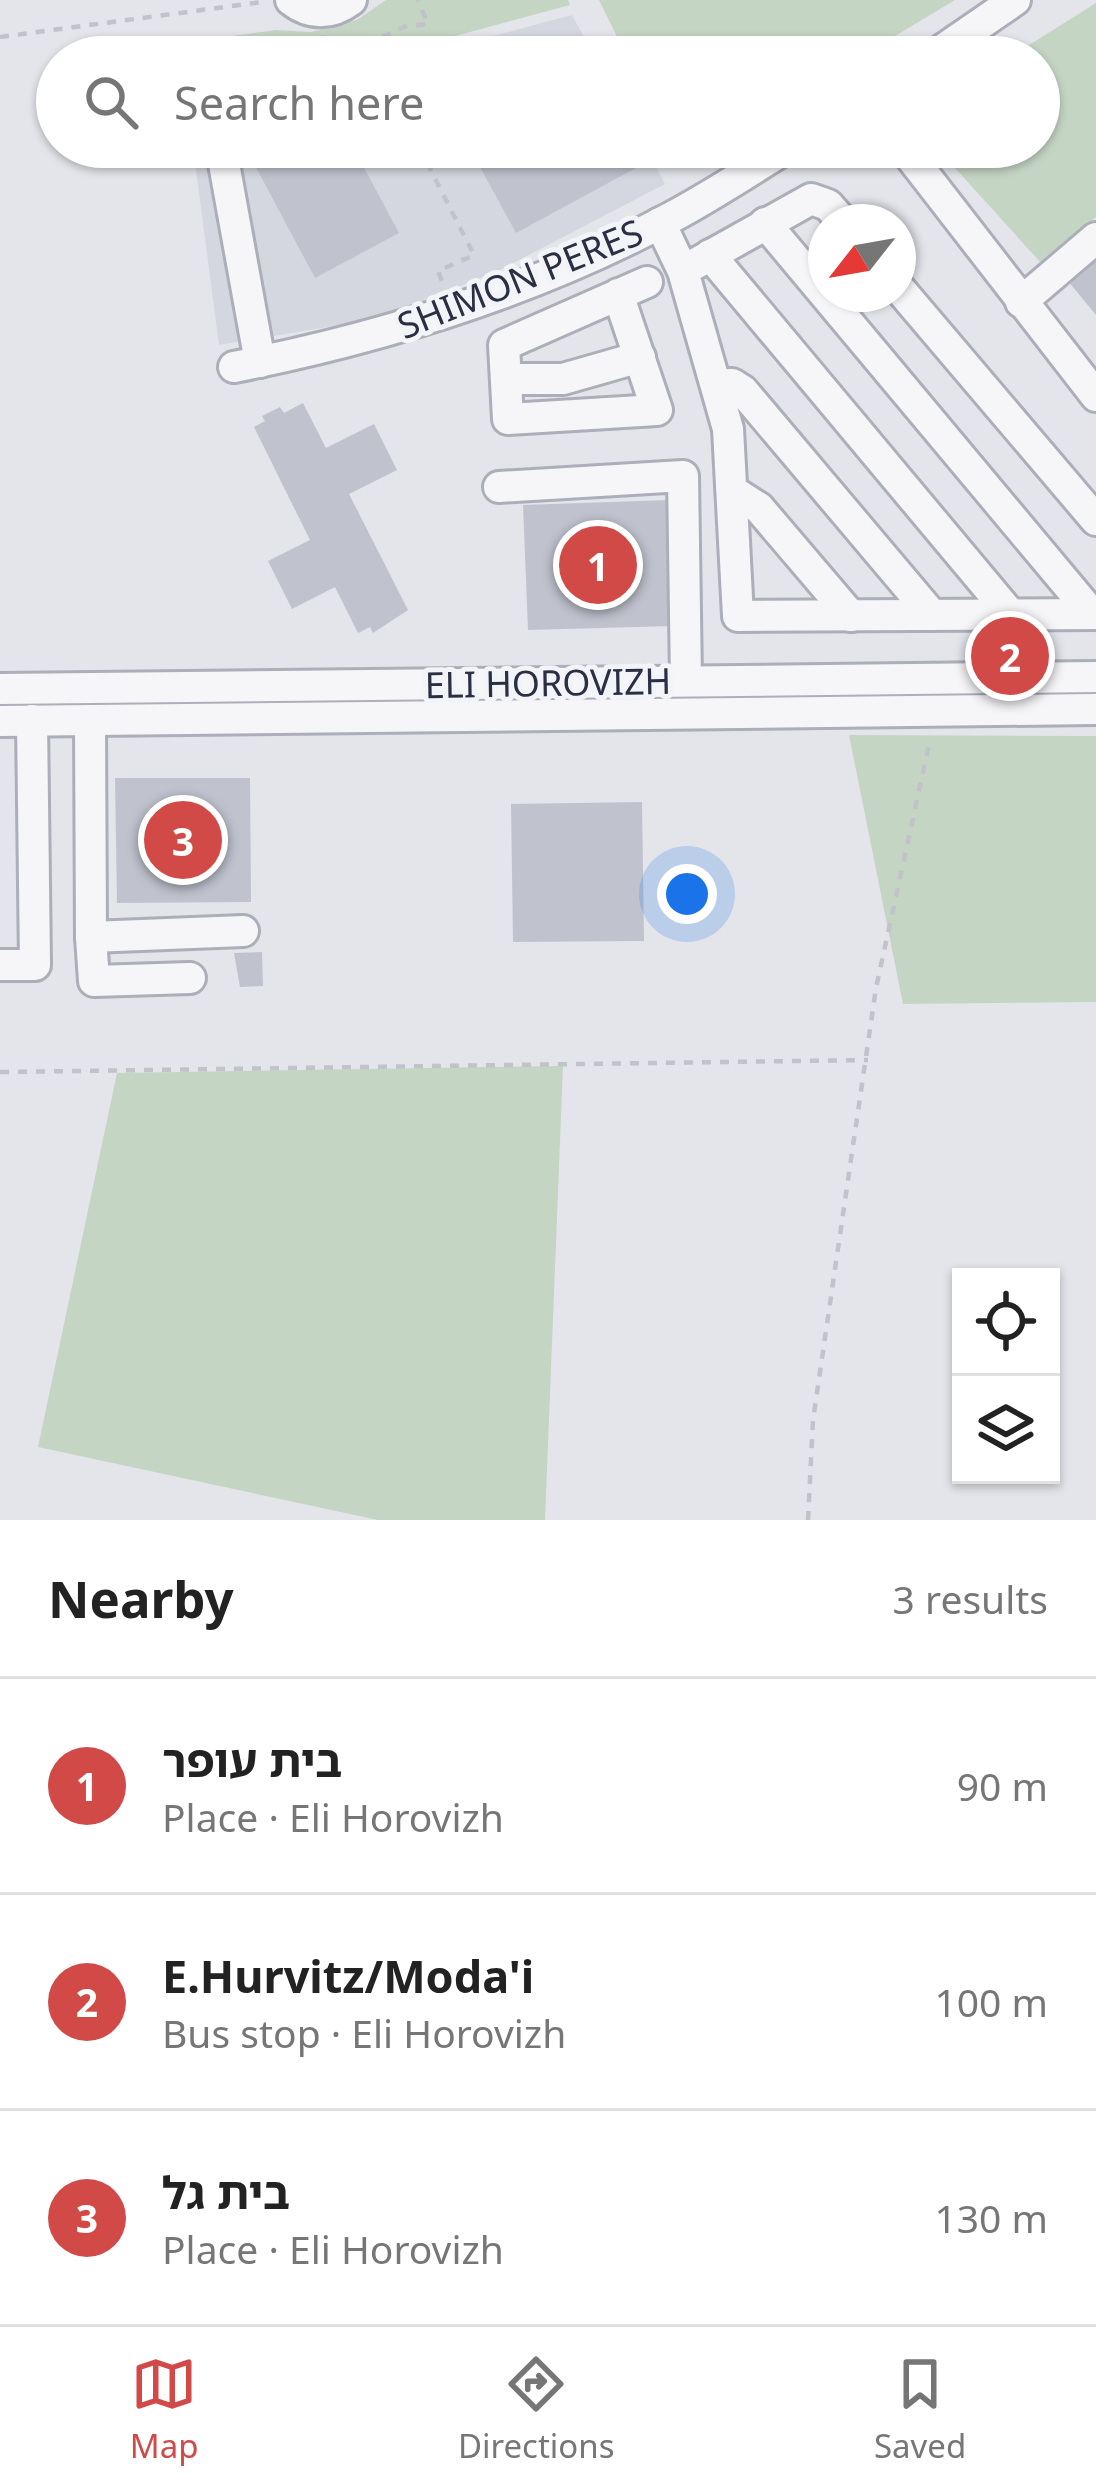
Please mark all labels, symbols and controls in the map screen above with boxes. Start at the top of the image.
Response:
search box [36,36,1060,168]
icon: search [78,69,144,135]
text: Search here [174,72,424,133]
north arrow [808,204,916,312]
street label: SHIMON PERES [390,207,650,350]
pin: 1 [559,520,637,610]
pin: 2 [971,611,1049,701]
street label: ELI HOROVIZH [424,656,672,709]
pin: 3 [144,795,222,885]
your location [657,864,717,924]
map controls [952,1268,1060,1484]
button: locate [952,1268,1060,1376]
button: layers [952,1376,1060,1484]
text: Nearby [48,1563,234,1633]
text: 3 results [893,1572,1048,1625]
text: בית עופר [162,1729,342,1790]
text: 1 [76,1759,98,1812]
text: 90 m [957,1759,1048,1812]
text: Place · Eli Horovizh [162,1790,504,1843]
text: E.Hurvitz/Moda'i [162,1945,534,2006]
text: 2 [76,1975,98,2028]
text: 100 m [934,1975,1048,2028]
text: Bus stop · Eli Horovizh [162,2006,566,2059]
text: בית גל [162,2161,290,2222]
text: 3 [76,2191,98,2244]
text: 130 m [934,2191,1048,2244]
text: Place · Eli Horovizh [162,2222,504,2275]
tab: Map [130,2351,198,2468]
tab: Directions [458,2351,615,2468]
tab: Saved [874,2351,966,2468]

